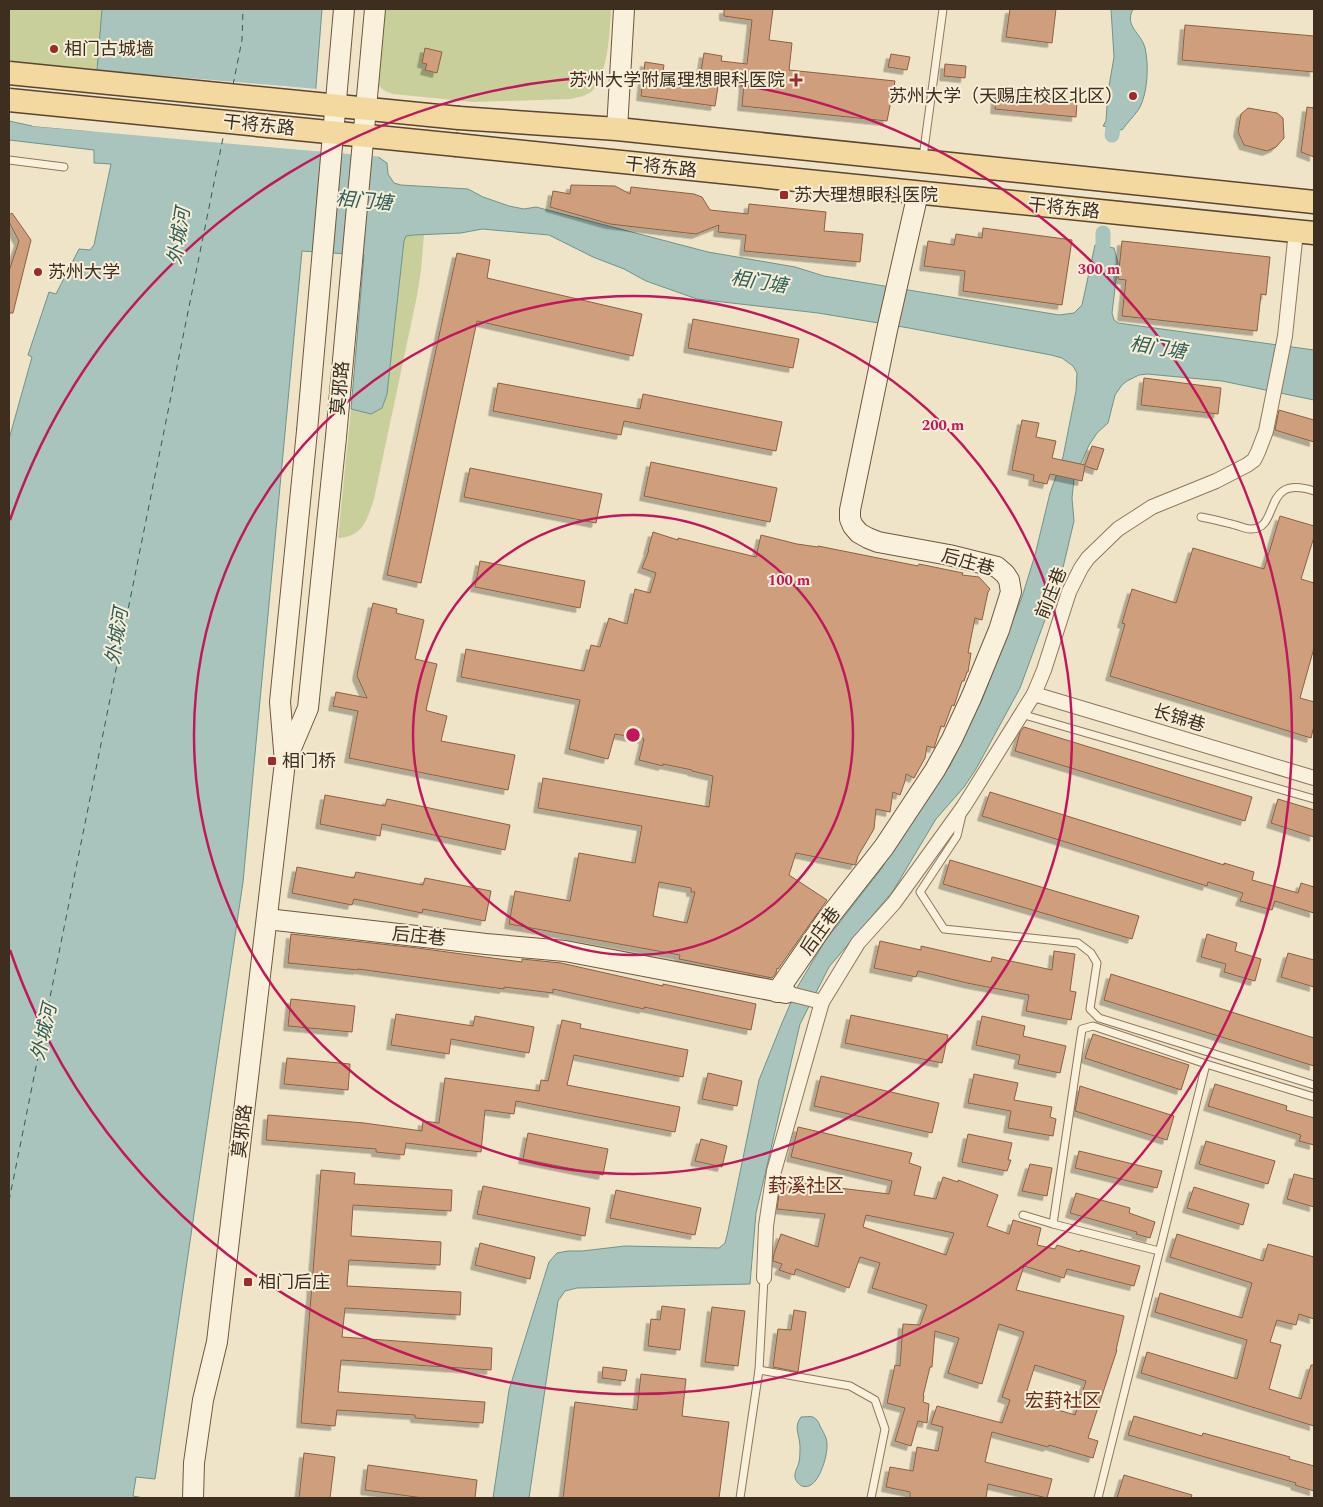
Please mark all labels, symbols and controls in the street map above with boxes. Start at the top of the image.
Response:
place label: 相门古城墙 [64,36,154,63]
marker: 相门古城墙 [48,43,60,55]
place label: 苏州大学附属理想眼科医院 [569,67,785,94]
marker: 苏州大学附属理想眼科医院 [789,73,803,87]
place label: 苏州大学（天赐庄校区北区） [889,83,1123,110]
marker: 苏州大学（天赐庄校区北区） [1127,90,1139,102]
street label: 干将东路 [222,108,296,143]
street label: 干将东路 [624,150,698,185]
place label: 苏大理想眼科医院 [794,182,938,209]
water label: 相门塘 [334,185,397,219]
marker: 苏大理想眼科医院 [778,189,790,201]
street label: 干将东路 [1027,191,1101,226]
water label: 外城河 [161,202,199,267]
text: 300 m [1078,258,1121,281]
place label: 苏州大学 [48,259,120,286]
water label: 相门塘 [728,264,792,302]
marker: 苏州大学 [32,266,44,278]
water label: 相门塘 [1127,330,1191,368]
street label: 莫邪路 [325,360,356,416]
text: 200 m [922,414,965,437]
street label: 后庄巷 [938,542,998,583]
street label: 前庄巷 [1029,563,1074,623]
text: 100 m [768,569,811,592]
water label: 外城河 [99,602,137,667]
street label: 长锦巷 [1149,698,1209,739]
centre of rings [624,726,642,744]
place label: 相门桥 [282,748,336,775]
marker: 相门桥 [266,755,278,767]
street label: 后庄巷 [794,902,847,961]
street label: 后庄巷 [391,920,447,953]
water label: 外城河 [24,997,66,1063]
street label: 莫邪路 [226,1103,259,1160]
district label: 葑溪社区 [768,1172,844,1201]
place label: 相门后庄 [258,1269,330,1296]
marker: 相门后庄 [242,1276,254,1288]
district label: 宏葑社区 [1025,1387,1101,1416]

